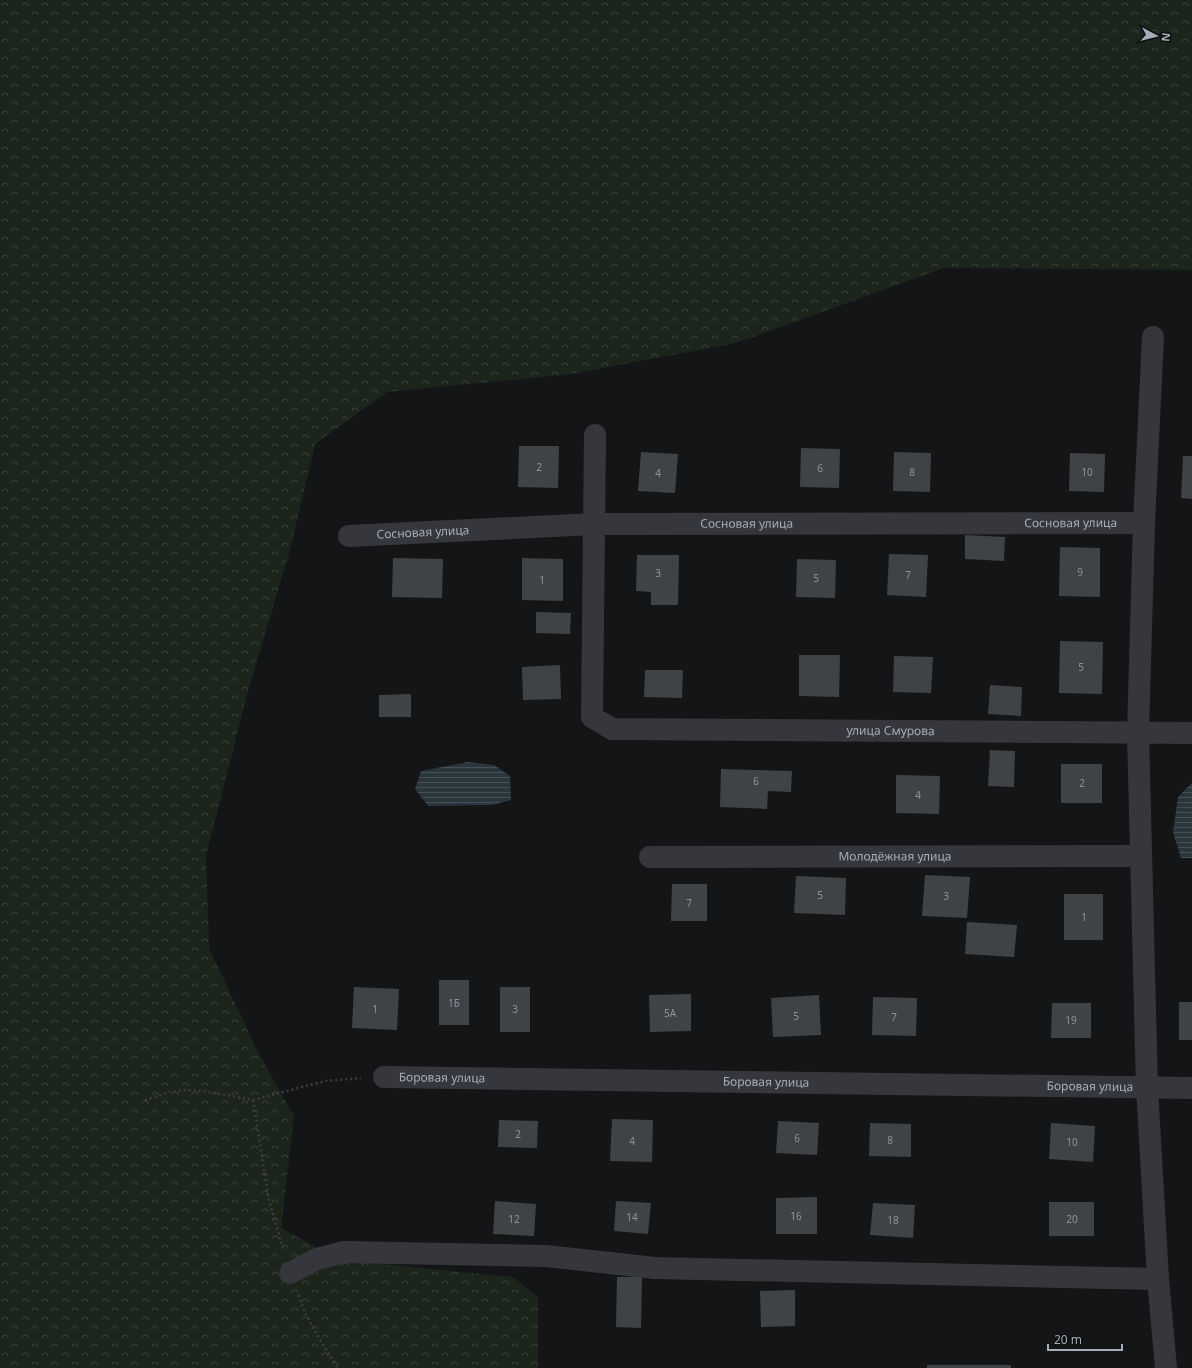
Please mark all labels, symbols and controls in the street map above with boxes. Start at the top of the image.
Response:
north arrow [1136,16,1176,56]
text: N [1158,32,1174,43]
house number: 2 [536,460,542,474]
house number: 6 [817,461,823,475]
house number: 8 [909,465,915,479]
house number: 10 [1081,465,1093,479]
house number: 4 [655,466,661,480]
street label: Сосновая улица [1024,514,1117,531]
street label: Сосновая улица [700,515,793,532]
street label: Сосновая улица [376,521,470,543]
house number: 9 [1077,565,1083,579]
house number: 3 [655,566,661,580]
house number: 7 [905,568,911,582]
house number: 5 [813,571,819,585]
house number: 1 [539,573,545,587]
house number: 5 [1078,660,1084,674]
street label: улица Смурова [847,722,935,739]
house number: 6 [753,774,759,788]
house number: 2 [1079,776,1085,790]
house number: 4 [915,788,921,802]
street label: Молодёжная улица [838,847,952,865]
house number: 5 [817,888,823,902]
house number: 3 [943,889,949,903]
house number: 7 [686,896,692,910]
house number: 1 [1081,910,1087,924]
house number: 1Б [448,996,460,1010]
house number: 1 [372,1002,378,1016]
house number: 3 [512,1002,518,1016]
house number: 5А [664,1006,677,1020]
house number: 5 [793,1009,799,1023]
house number: 7 [891,1010,897,1024]
house number: 19 [1065,1013,1077,1027]
street label: Боровая улица [399,1068,485,1086]
street label: Боровая улица [723,1073,809,1091]
street label: Боровая улица [1047,1077,1133,1095]
house number: 2 [515,1127,521,1141]
house number: 6 [794,1131,800,1145]
house number: 8 [887,1133,893,1147]
house number: 4 [629,1134,635,1148]
house number: 10 [1066,1135,1078,1149]
house number: 16 [790,1209,802,1223]
house number: 14 [626,1210,638,1224]
house number: 12 [508,1212,520,1226]
house number: 20 [1066,1212,1078,1226]
house number: 18 [887,1213,899,1227]
scale bar [1048,1326,1122,1352]
text: 20 m [1054,1331,1082,1348]

